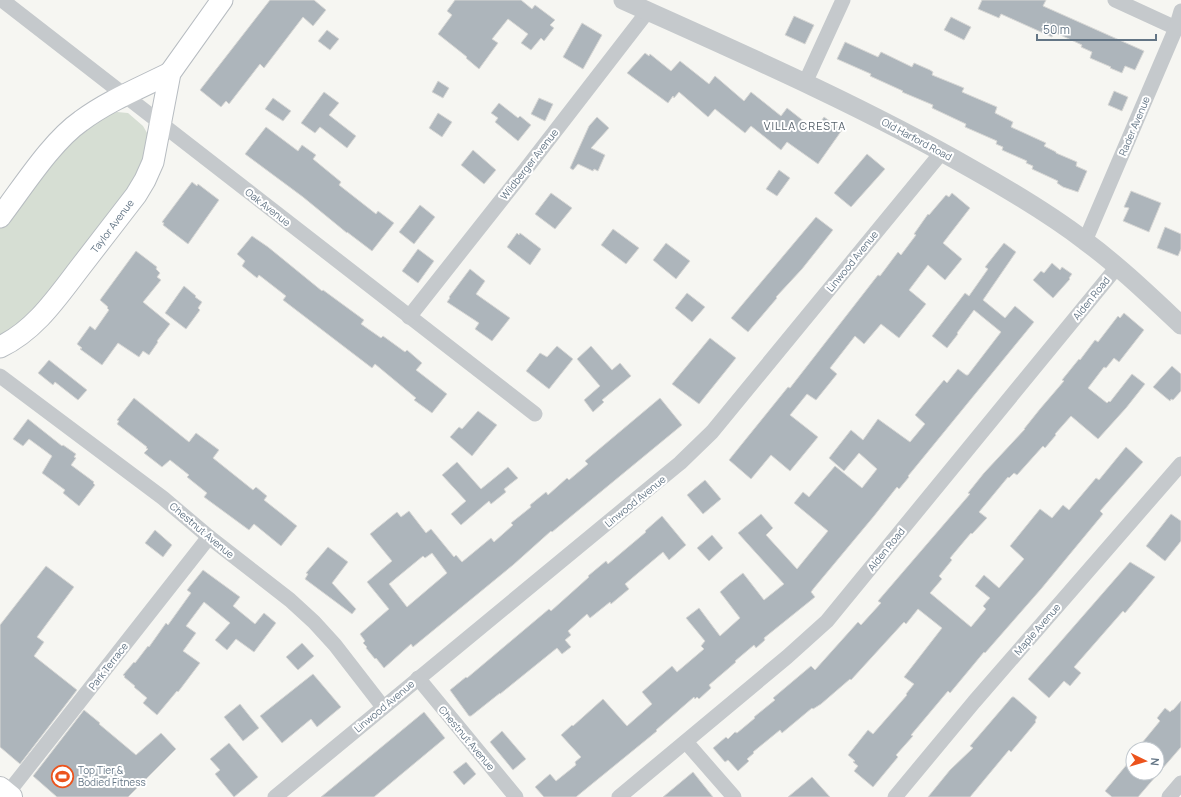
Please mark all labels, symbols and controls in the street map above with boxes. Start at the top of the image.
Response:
scale bar [1037,16,1156,42]
text: 50 m [1043,21,1070,38]
street label: Rader Avenue [1115,94,1153,158]
street label: Old Harford Road [879,115,955,163]
district label: VILLA CRESTA [764,118,846,133]
street label: Wildberger Avenue [497,125,561,202]
street label: Oak Avenue [242,185,294,229]
street label: Taylor Avenue [87,196,137,256]
street label: Linwood Avenue [823,227,881,294]
street label: Alden Road [1069,273,1113,323]
street label: Linwood Avenue [602,472,669,530]
street label: Chestnut Avenue [167,499,237,561]
street label: Alden Road [864,524,908,574]
street label: Maple Avenue [1011,600,1063,658]
street label: Park Terrace [85,639,131,693]
street label: Linwood Avenue [351,676,417,735]
street label: Chestnut Avenue [436,703,498,773]
north arrow [1125,741,1165,781]
text: N [1148,757,1163,767]
sports icon: Top Tier & Bodied Fitness [50,763,76,789]
place label: Top Tier & Bodied Fitness [78,763,146,789]

